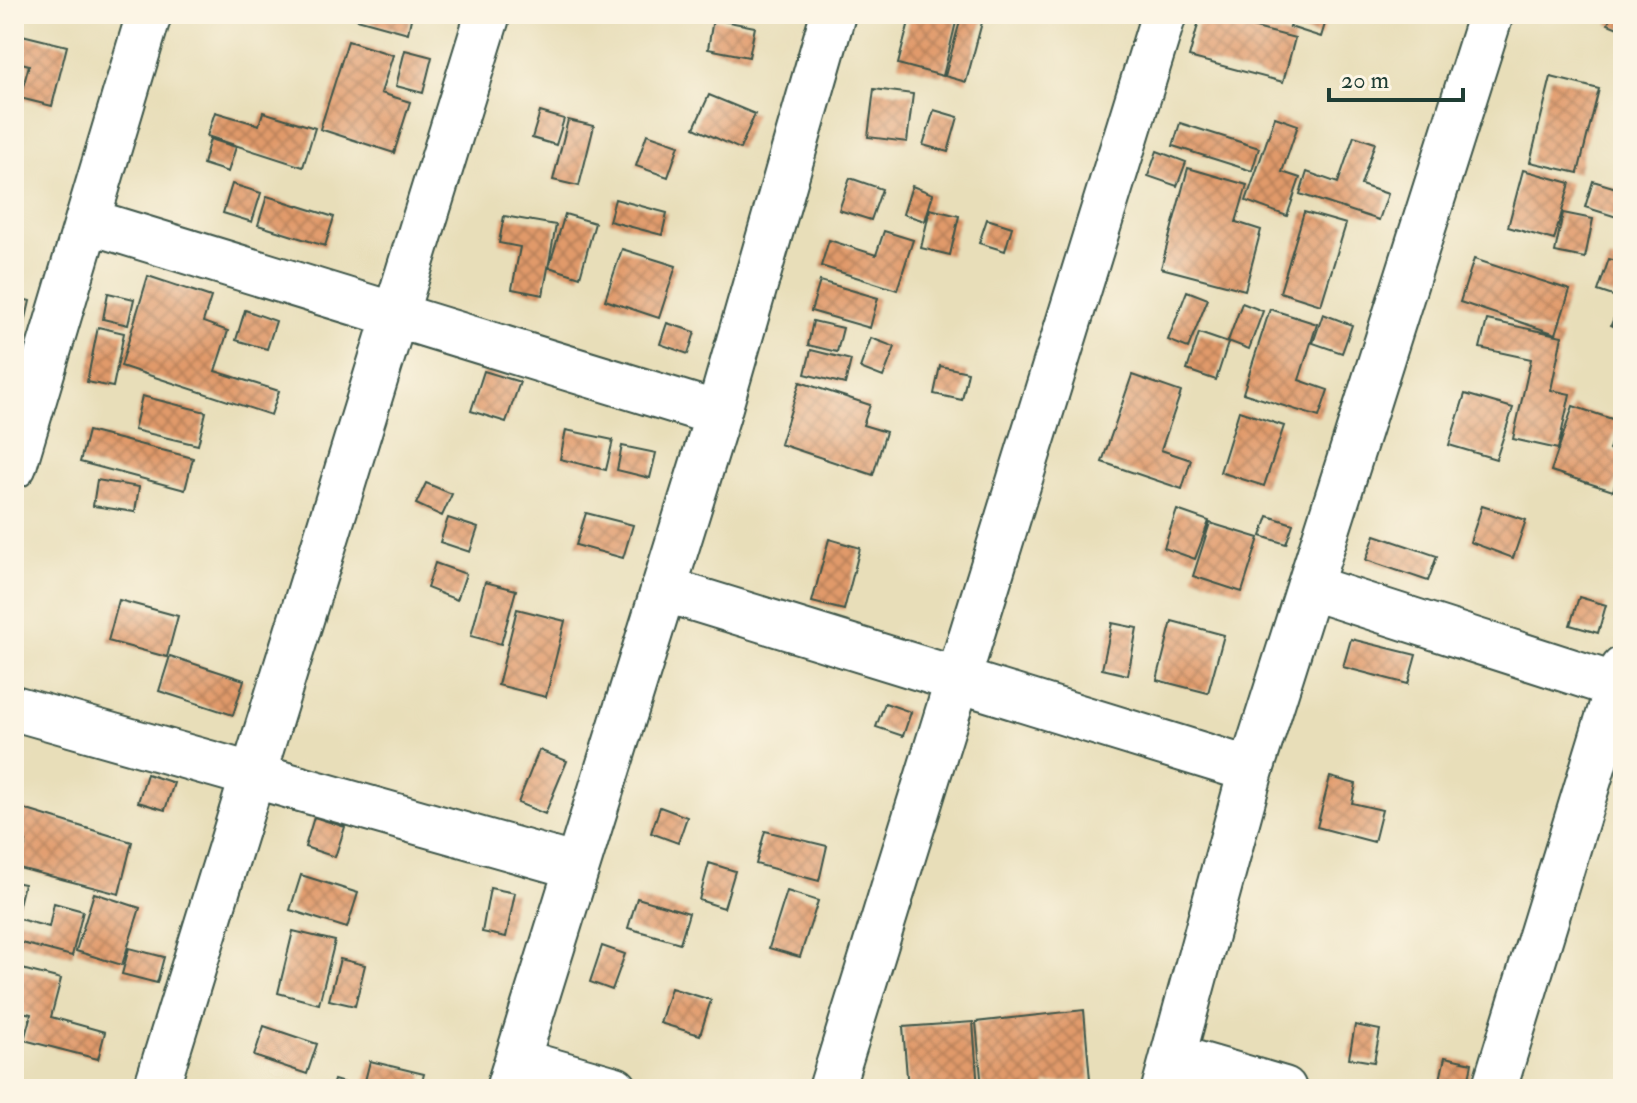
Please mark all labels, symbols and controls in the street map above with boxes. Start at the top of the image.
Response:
scale bar [1329,52,1463,102]
text: 20 m [1341,65,1390,96]

